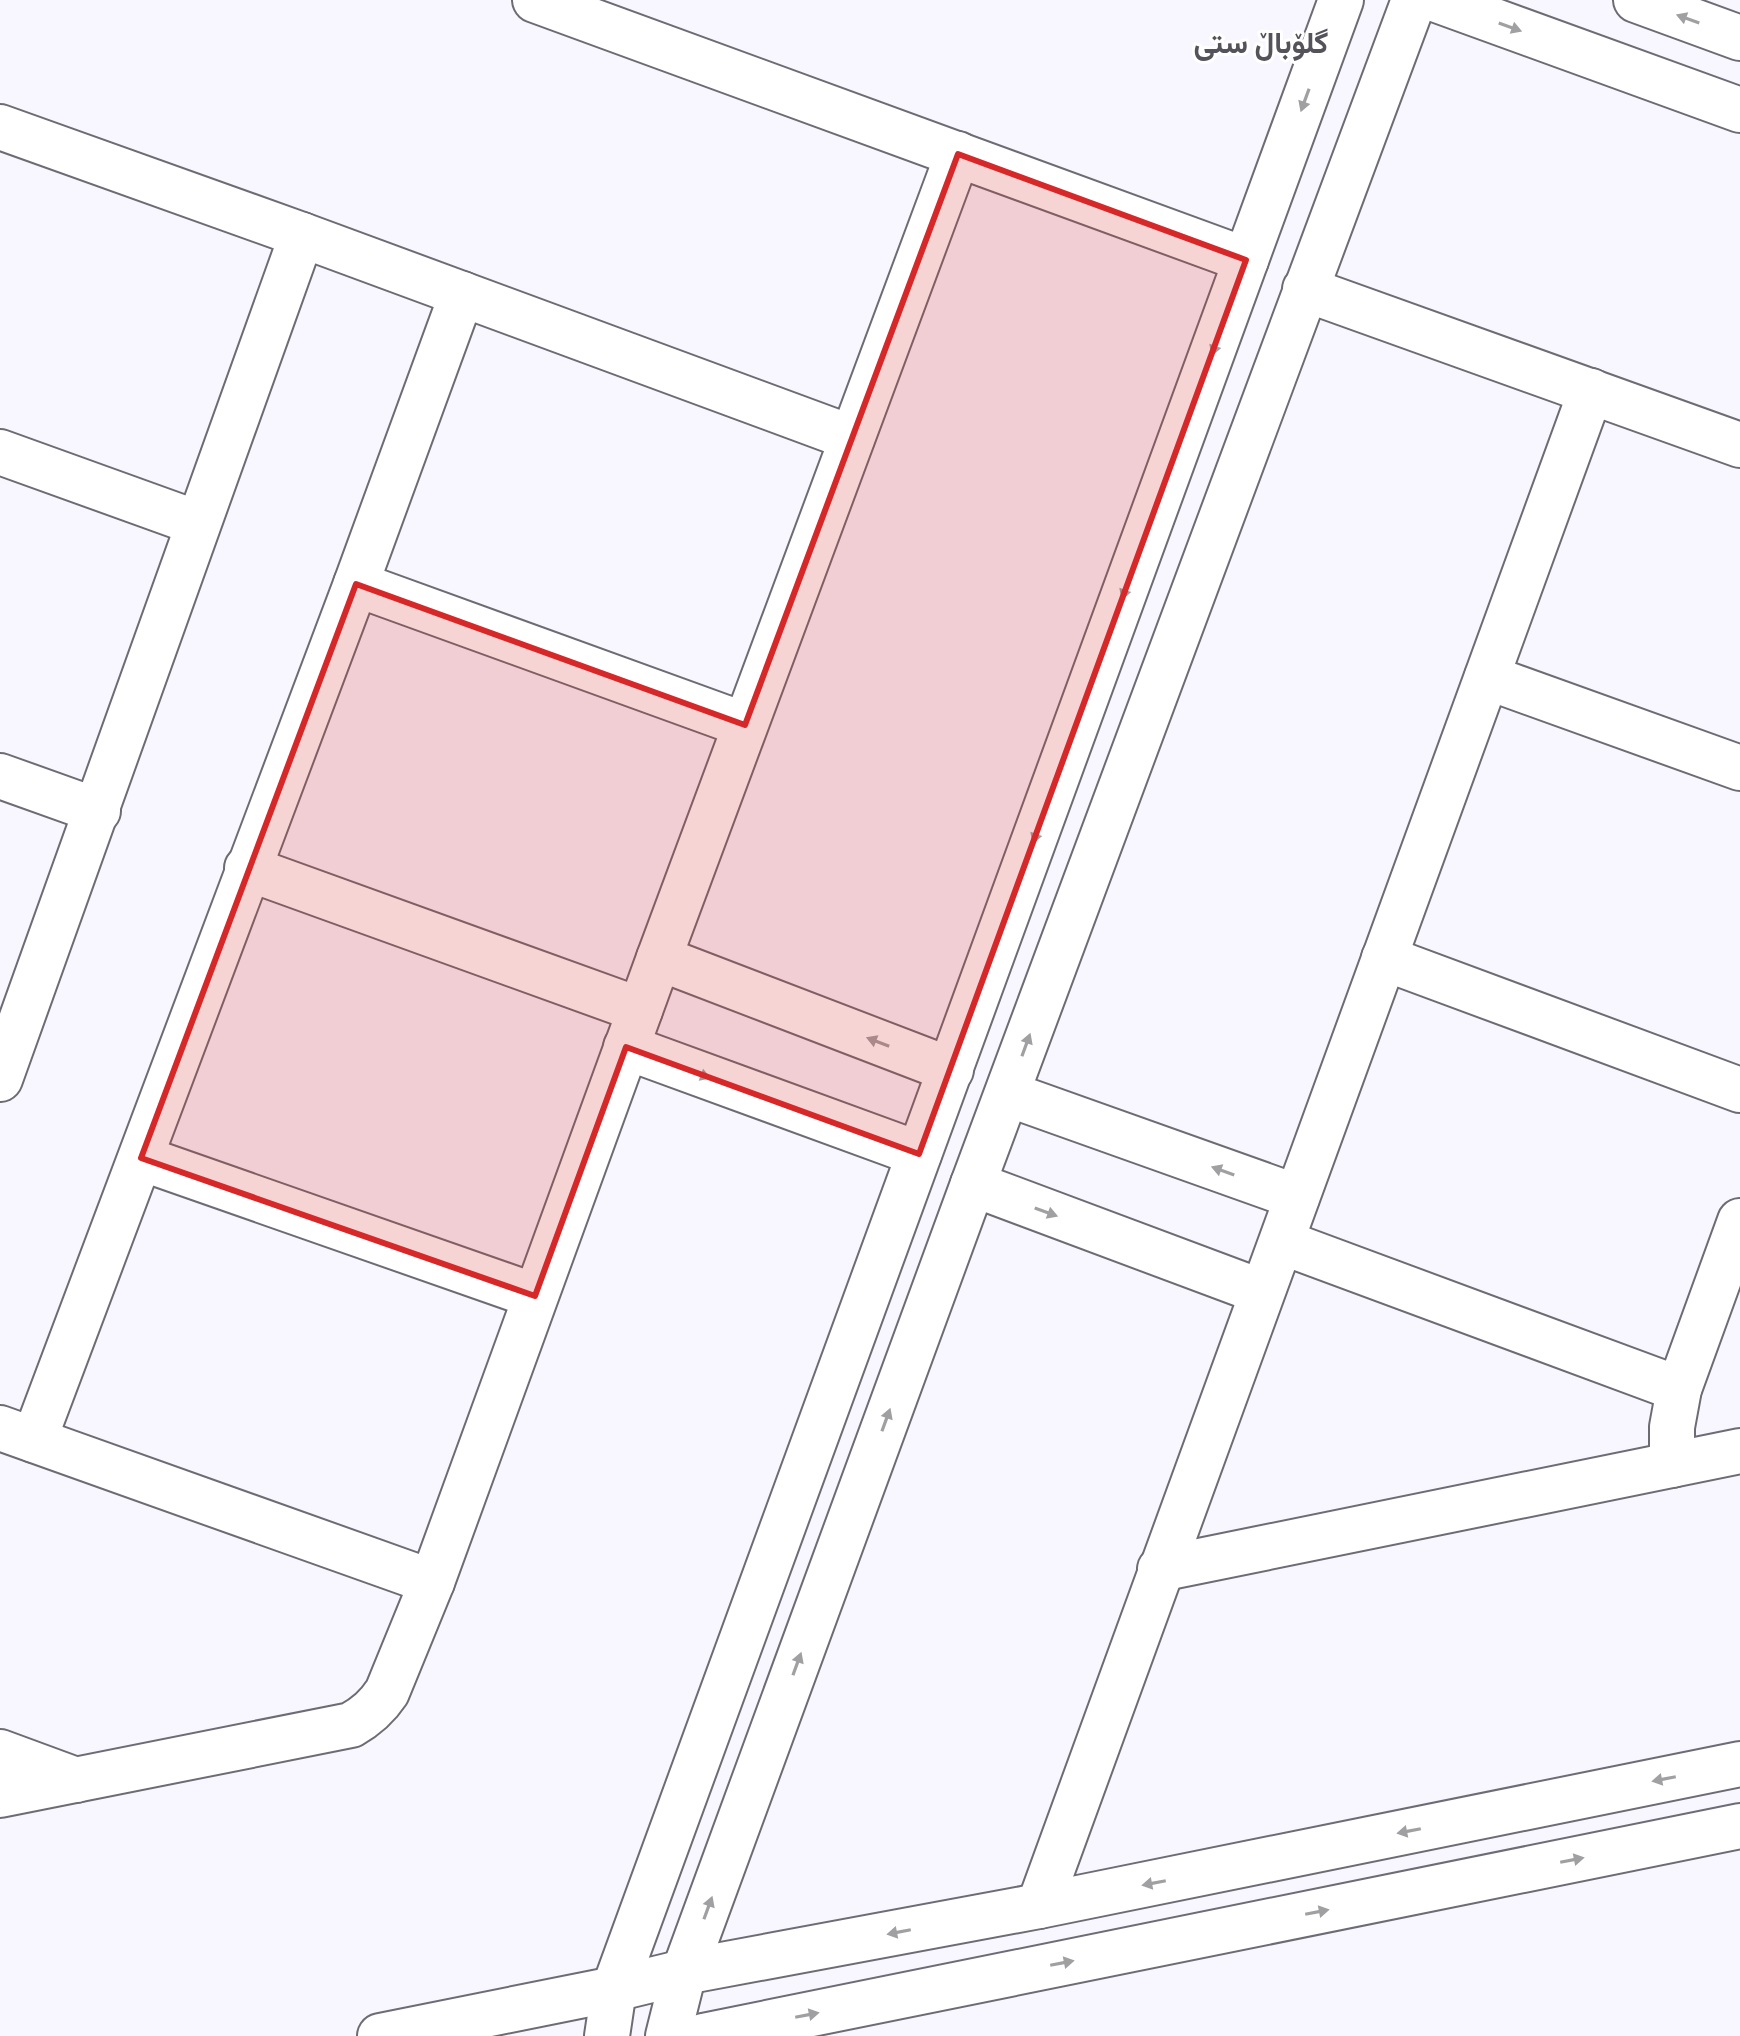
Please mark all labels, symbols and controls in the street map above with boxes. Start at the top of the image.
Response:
one-way arrow [1676,12,1700,25]
one-way arrow [1499,21,1523,33]
district label: گلۆباڵ ستی [1194,23,1328,61]
one-way arrow [1298,88,1311,112]
one-way arrow [1209,332,1221,356]
one-way arrow [1120,576,1132,600]
one-way arrow [1030,820,1043,844]
one-way arrow [1020,1033,1033,1057]
one-way arrow [866,1035,890,1048]
one-way arrow [687,1068,711,1081]
one-way arrow [1211,1164,1235,1176]
one-way arrow [1034,1206,1058,1218]
one-way arrow [881,1408,893,1432]
one-way arrow [791,1652,804,1676]
one-way arrow [1651,1773,1676,1786]
one-way arrow [1396,1825,1421,1838]
one-way arrow [1559,1854,1584,1866]
one-way arrow [1141,1877,1166,1889]
one-way arrow [702,1896,714,1920]
one-way arrow [1305,1905,1330,1918]
one-way arrow [886,1927,911,1939]
one-way arrow [1050,1957,1075,1969]
one-way arrow [795,2008,820,2021]

